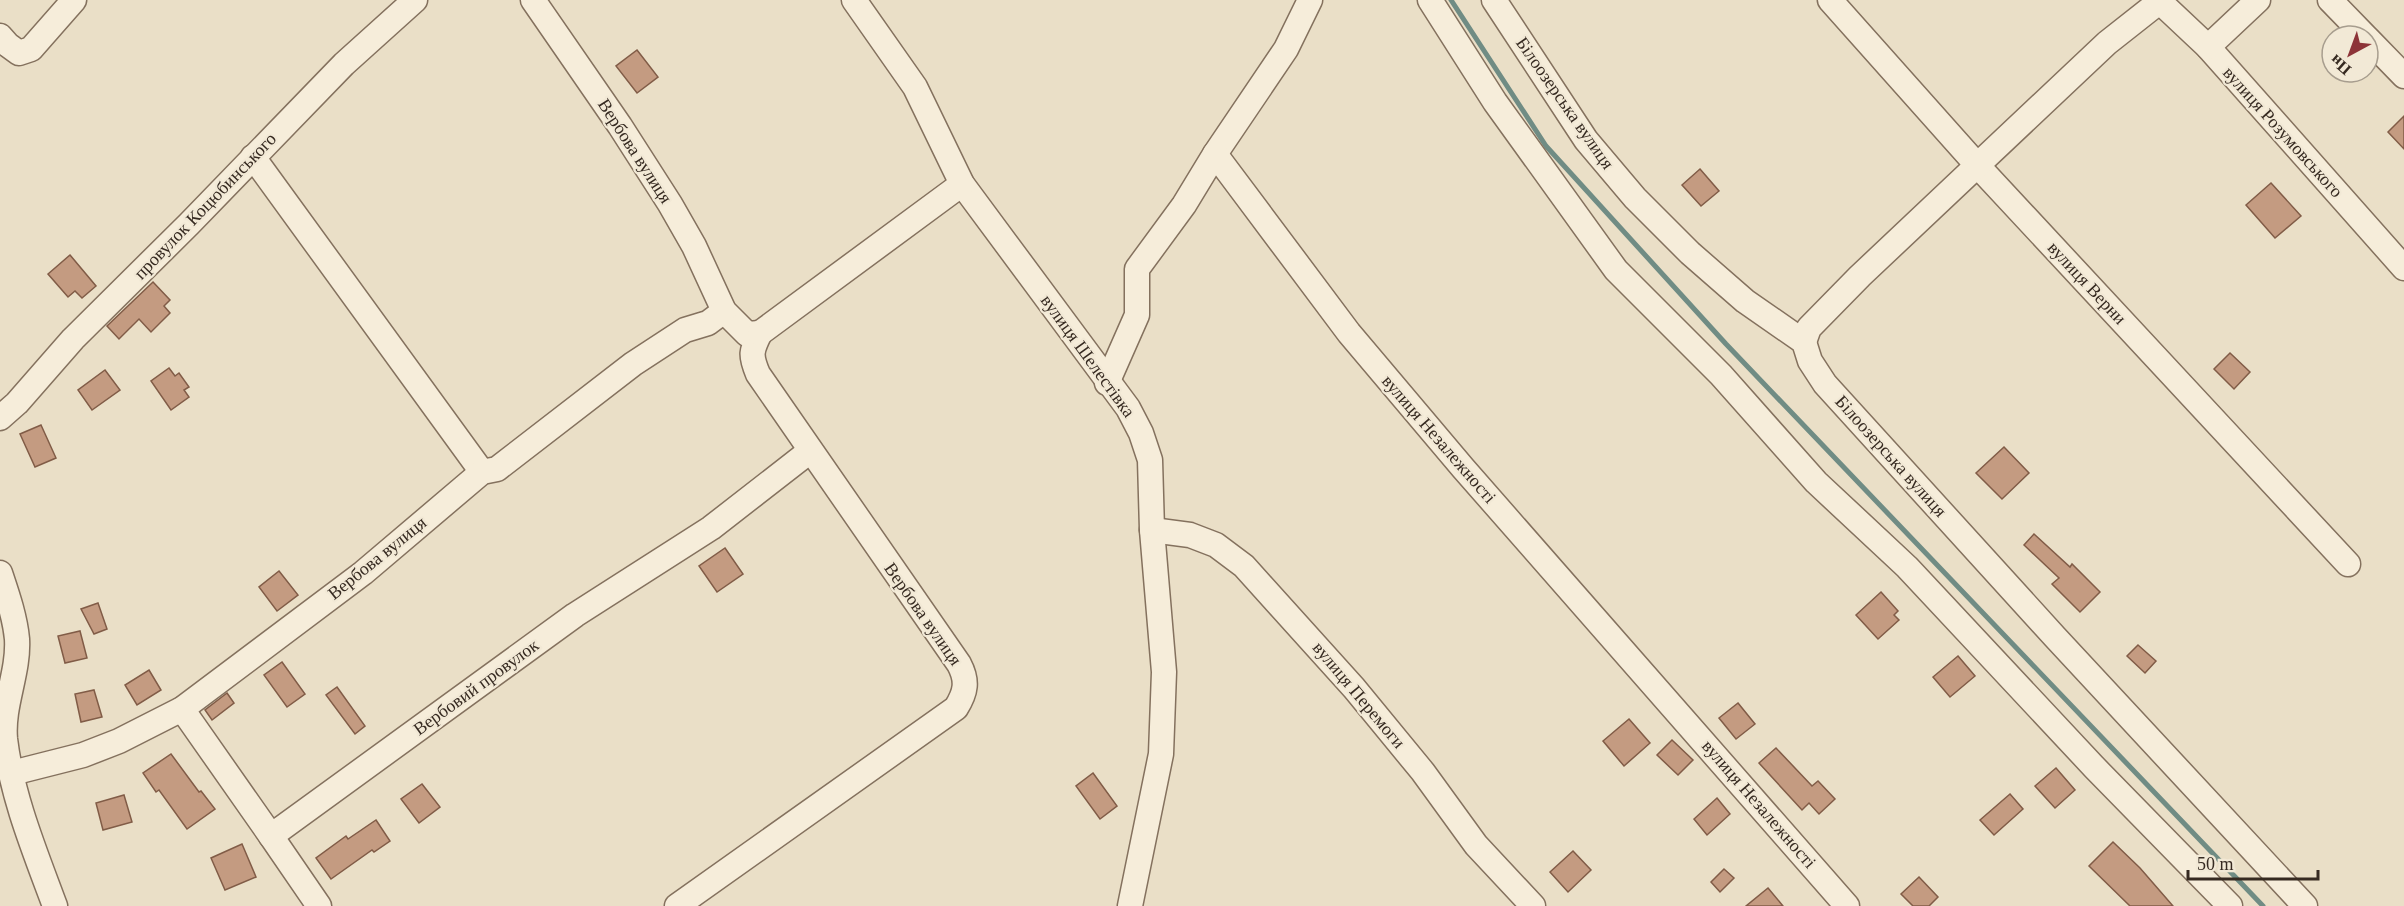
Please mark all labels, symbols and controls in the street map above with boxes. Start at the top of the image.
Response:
north arrow [2320,24,2380,84]
street label: Білоозерська вулиця [1512,33,1618,173]
text: Пн [2327,51,2354,78]
street label: вулиця Розумовського [2219,63,2347,201]
street label: Вербова вулиця [594,95,676,207]
street label: провулок Коцюбинського [130,129,280,283]
street label: вулиця Верни [2044,238,2130,329]
street label: вулиця Шелестівка [1037,291,1139,421]
street label: вулиця Незалежності [1378,371,1500,507]
street label: Білоозерська вулиця [1831,391,1951,521]
street label: Вербова вулиця [324,512,430,604]
street label: Вербова вулиця [880,559,966,669]
street label: Вербовий провулок [409,635,543,739]
street label: вулиця Перемоги [1309,638,1409,752]
street label: вулиця Незалежності [1698,736,1820,872]
scale bar [2188,843,2318,881]
text: 50 m [2197,854,2234,874]

